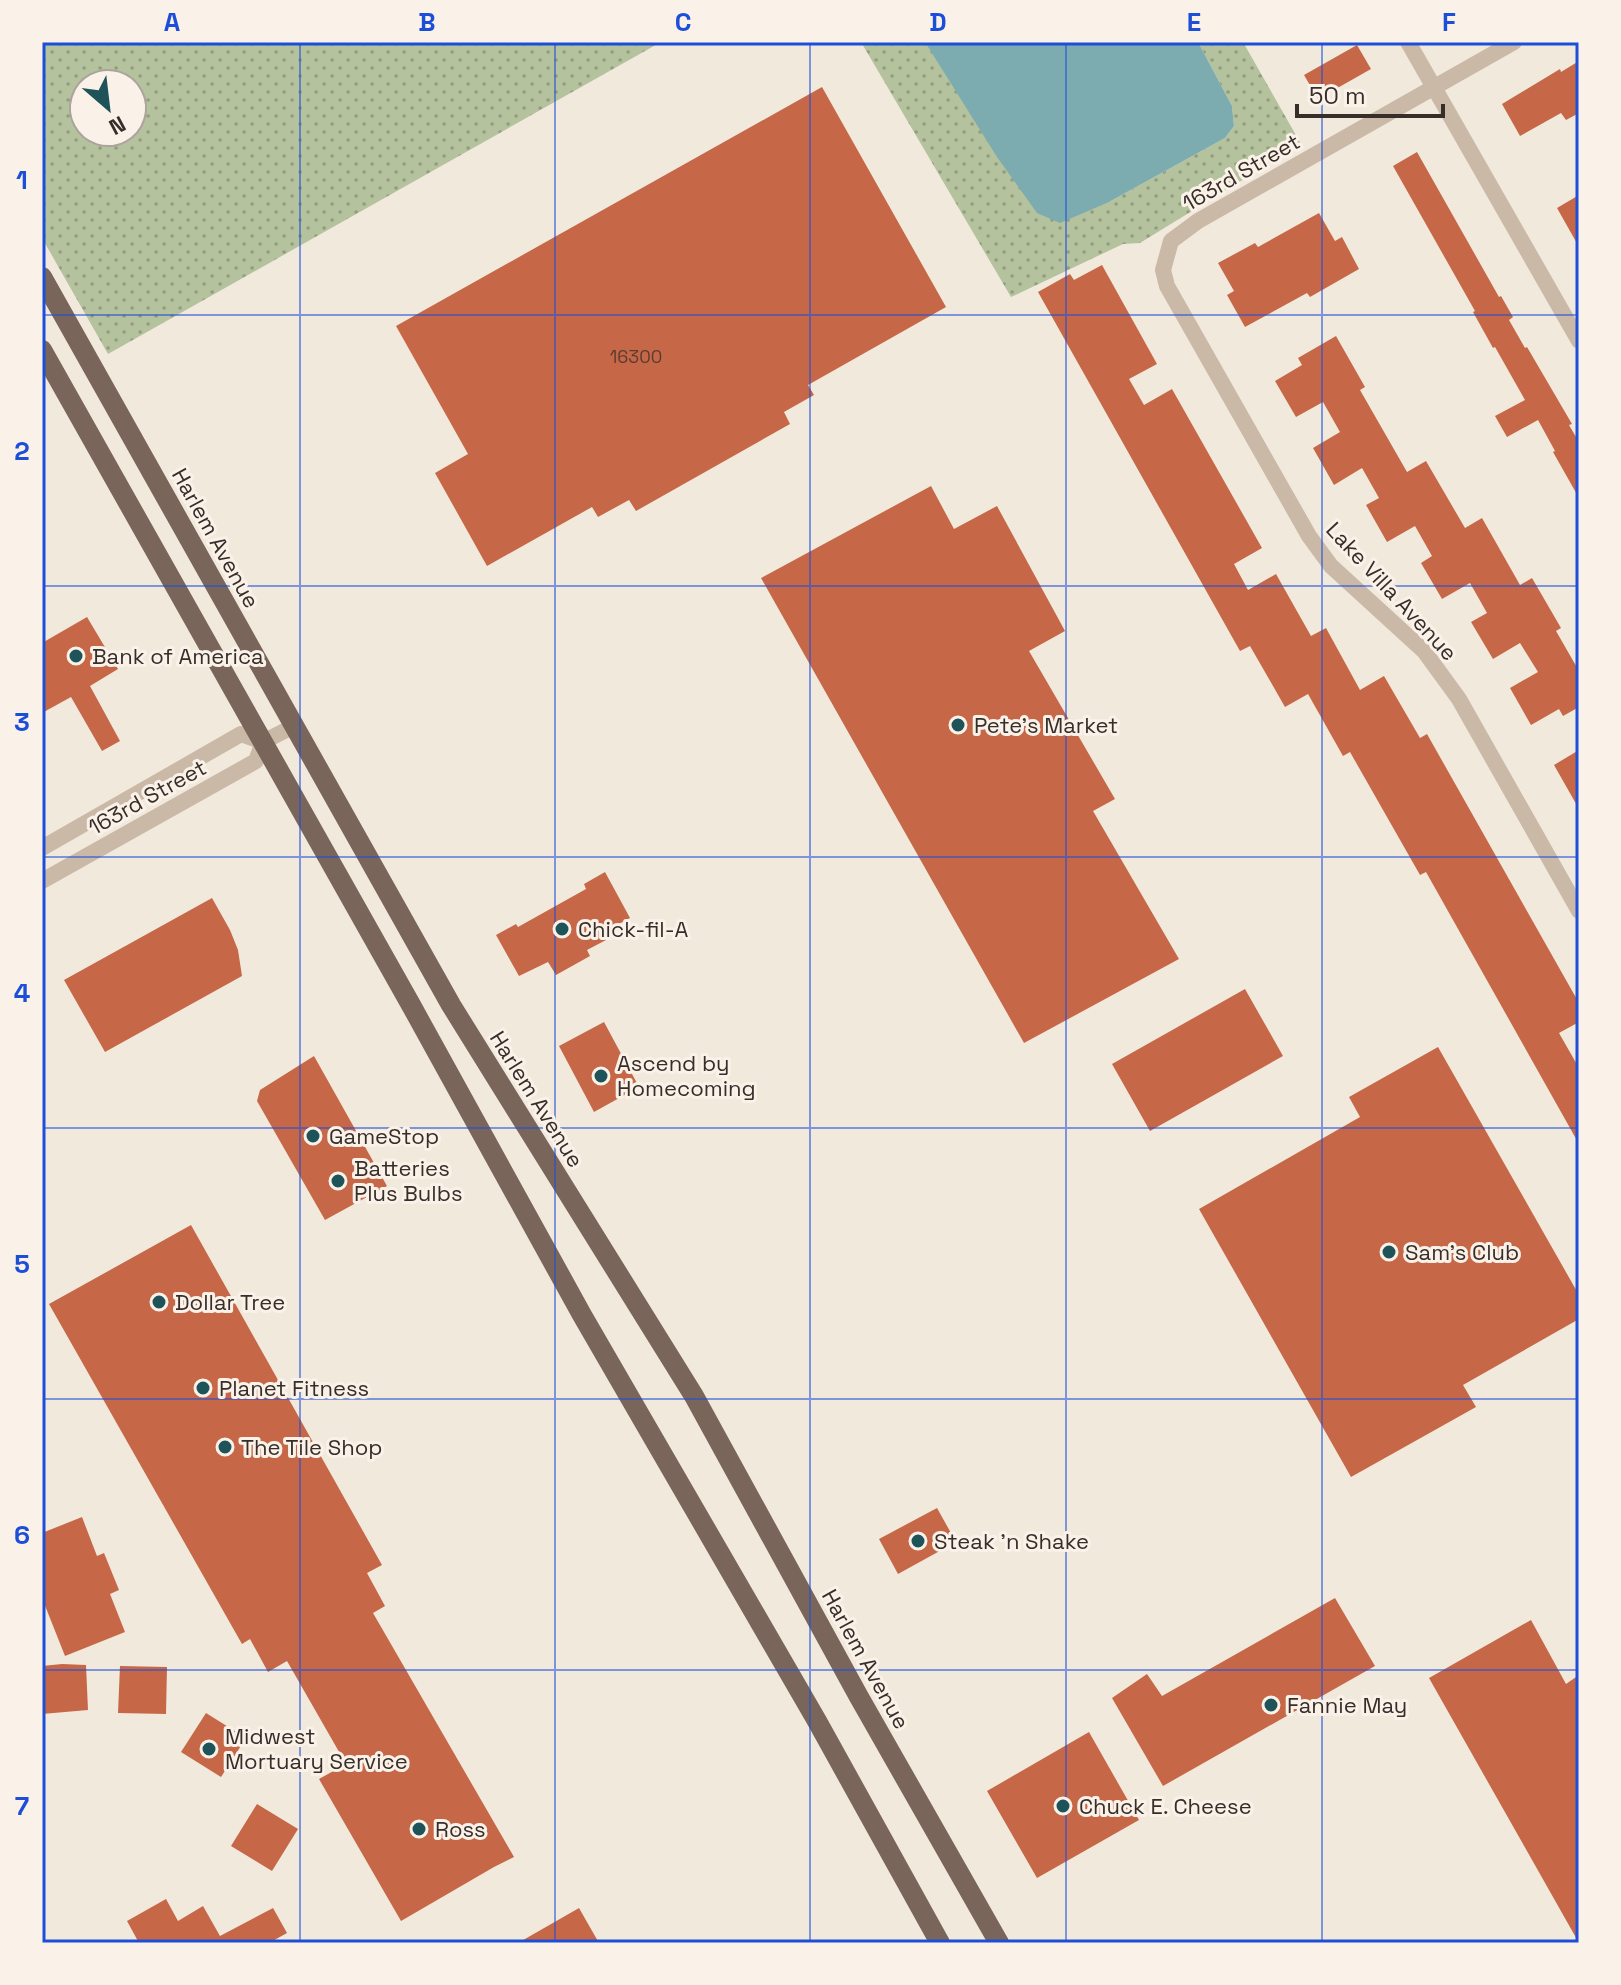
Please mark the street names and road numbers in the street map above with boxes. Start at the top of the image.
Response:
street label: 163rd Street [1177,127,1305,217]
street label: Harlem Avenue [166,463,266,613]
street label: Lake Villa Avenue [1320,516,1464,666]
street label: 163rd Street [83,753,211,841]
street label: Harlem Avenue [484,1026,590,1172]
street label: Harlem Avenue [816,1584,916,1734]

